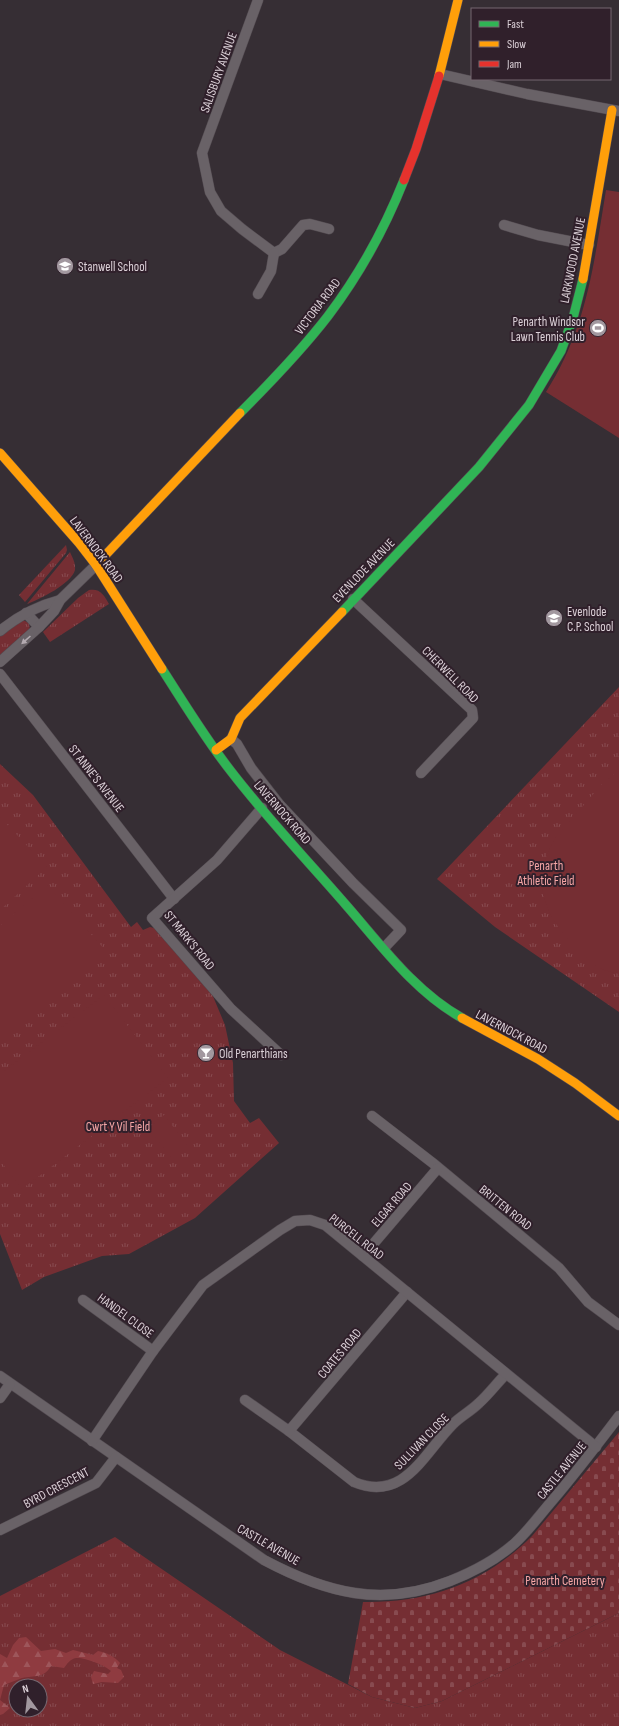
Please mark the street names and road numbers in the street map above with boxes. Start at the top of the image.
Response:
street label: SALISBURY AVENUE [197,30,241,115]
street label: LARKWOOD AVENUE [557,216,589,304]
street label: VICTORIA ROAD [291,275,344,338]
street label: LAVERNOCK ROAD [66,513,126,586]
street label: EVENLODE AVENUE [329,535,398,606]
street label: CHERWELL ROAD [419,643,482,706]
street label: ST ANNE'S AVENUE [65,742,128,816]
street label: LAVERNOCK ROAD [250,778,314,848]
street label: ST MARK'S ROAD [160,908,218,974]
street label: LAVERNOCK ROAD [473,1006,550,1057]
street label: ELGAR ROAD [368,1179,416,1230]
street label: BRITTEN ROAD [476,1182,535,1234]
street label: PURCELL ROAD [326,1210,387,1263]
street label: HANDEL CLOSE [94,1290,157,1342]
street label: COATES ROAD [314,1325,365,1382]
street label: SULLIVAN CLOSE [391,1410,453,1473]
street label: CASTLE AVENUE [534,1439,590,1503]
street label: BYRD CRESCENT [21,1464,92,1512]
street label: CASTLE AVENUE [234,1521,303,1569]

